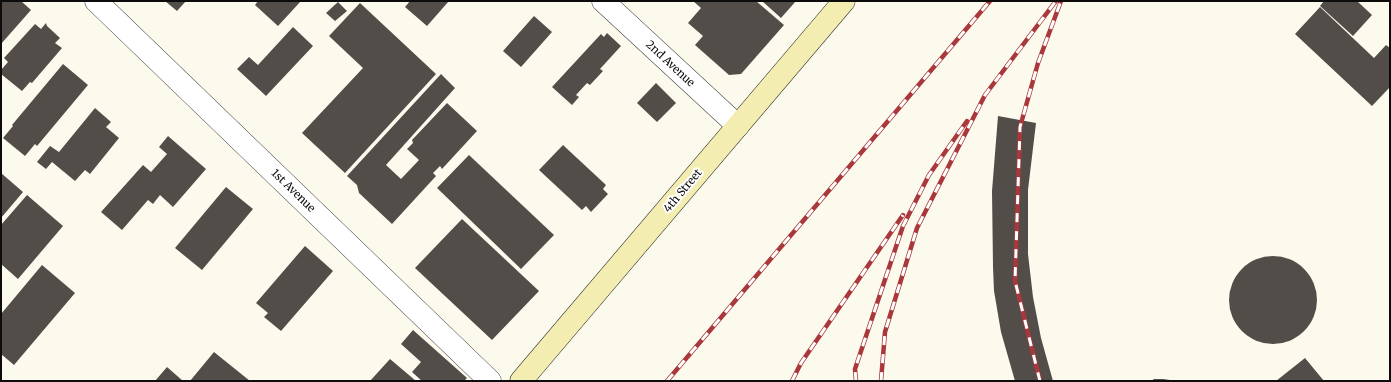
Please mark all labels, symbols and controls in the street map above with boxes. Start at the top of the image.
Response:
street label: 2nd Avenue [643,38,697,90]
street label: 1st Avenue [268,167,318,215]
street label: 4th Street [661,167,705,215]

